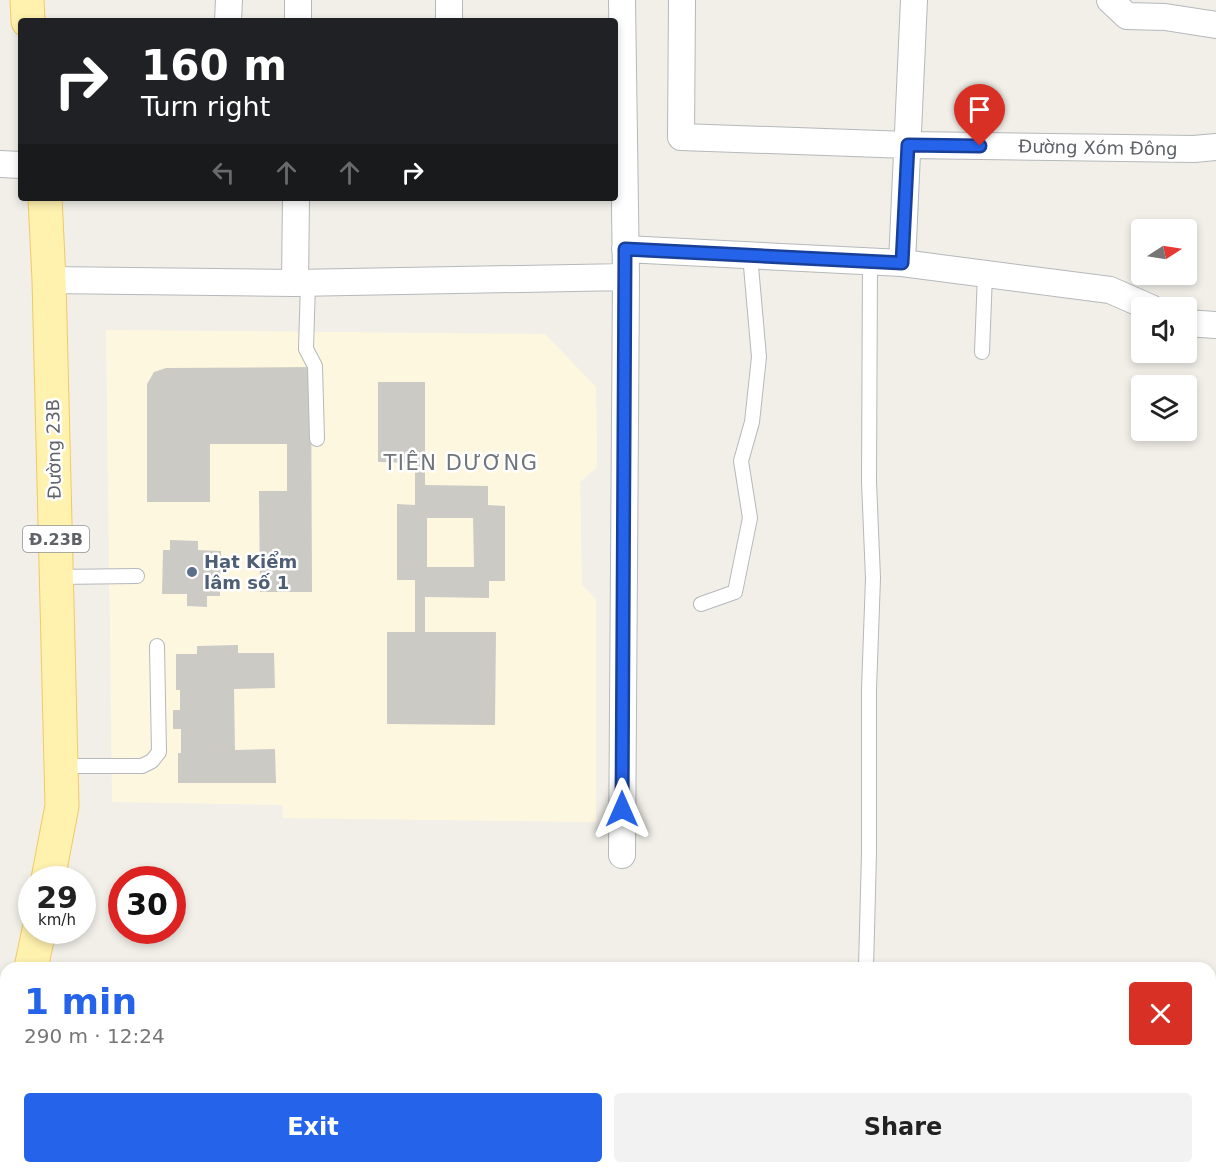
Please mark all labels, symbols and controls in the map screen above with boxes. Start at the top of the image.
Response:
text: 160 m [141,41,287,90]
icon: right [42,42,120,120]
pin [954,84,1005,146]
text: Turn right [141,91,270,122]
icon: arrive [963,93,996,126]
street label: Đường Xóm Đông [1018,136,1178,159]
icon: left [207,156,240,189]
icon: ahead [270,156,303,189]
icon: ahead [333,156,366,189]
icon: right [396,156,429,189]
north arrow [1131,219,1197,285]
map controls [1131,219,1197,441]
button: sound [1131,297,1197,363]
button: layers [1131,375,1197,441]
street label: Đường 23B [42,399,65,499]
district label: TIÊN DƯƠNG [382,450,539,475]
road number: Đ.23B [23,526,89,552]
place label: Hạt Kiểm lâm số 1 [204,551,297,593]
marker: Hạt Kiểm lâm số 1 [185,565,199,579]
position arrow [590,777,654,841]
speed limit sign: 30 [108,866,186,944]
text: 29 [36,880,78,915]
text: km/h [38,911,76,929]
text: 1 min [24,981,137,1022]
button: close [1129,982,1192,1045]
text: 290 m · 12:24 [24,1024,165,1048]
button: Exit [24,1093,602,1162]
button: Share [614,1093,1192,1162]

